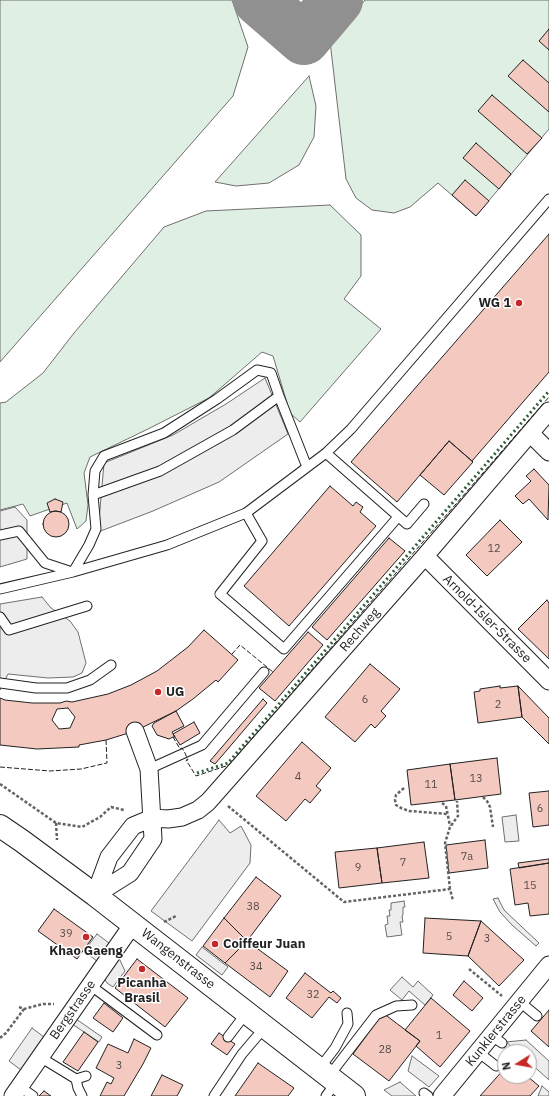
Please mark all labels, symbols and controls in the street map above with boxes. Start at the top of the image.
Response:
place label: WG 1 [478,295,511,311]
marker: WG 1 [514,298,524,308]
house number: 12 [487,542,501,556]
street label: Arnold-Isler-Strasse [439,571,535,667]
street label: Rechweg [337,605,383,655]
place label: UG [166,684,184,700]
marker: UG [153,687,163,697]
house number: 6 [362,693,368,707]
house number: 2 [495,698,501,712]
house number: 4 [295,770,301,784]
house number: 13 [469,772,483,786]
house number: 11 [424,778,438,792]
house number: 6 [537,802,543,816]
house number: 7a [461,850,473,864]
house number: 7 [400,856,406,870]
house number: 9 [355,861,361,875]
house number: 15 [523,879,537,893]
house number: 38 [246,900,260,914]
street label: Wangenstrasse [138,925,218,993]
house number: 39 [59,927,73,941]
house number: 5 [446,930,452,944]
marker: Khao Gaeng [81,932,91,942]
house number: 3 [484,932,490,946]
place label: Coiffeur Juan [223,936,305,952]
marker: Coiffeur Juan [210,939,220,949]
place label: Khao Gaeng [49,943,123,959]
house number: 34 [249,960,263,974]
marker: Picanha Brasil [137,964,147,974]
place label: Picanha Brasil [117,975,167,1006]
street label: Bergstrasse [47,977,99,1043]
house number: 32 [306,988,320,1002]
street label: Kunklerstrasse [462,992,530,1070]
house number: 1 [436,1029,442,1043]
house number: 28 [378,1043,392,1057]
north arrow [497,1044,537,1084]
house number: 3 [116,1059,122,1073]
text: N [499,1061,514,1071]

